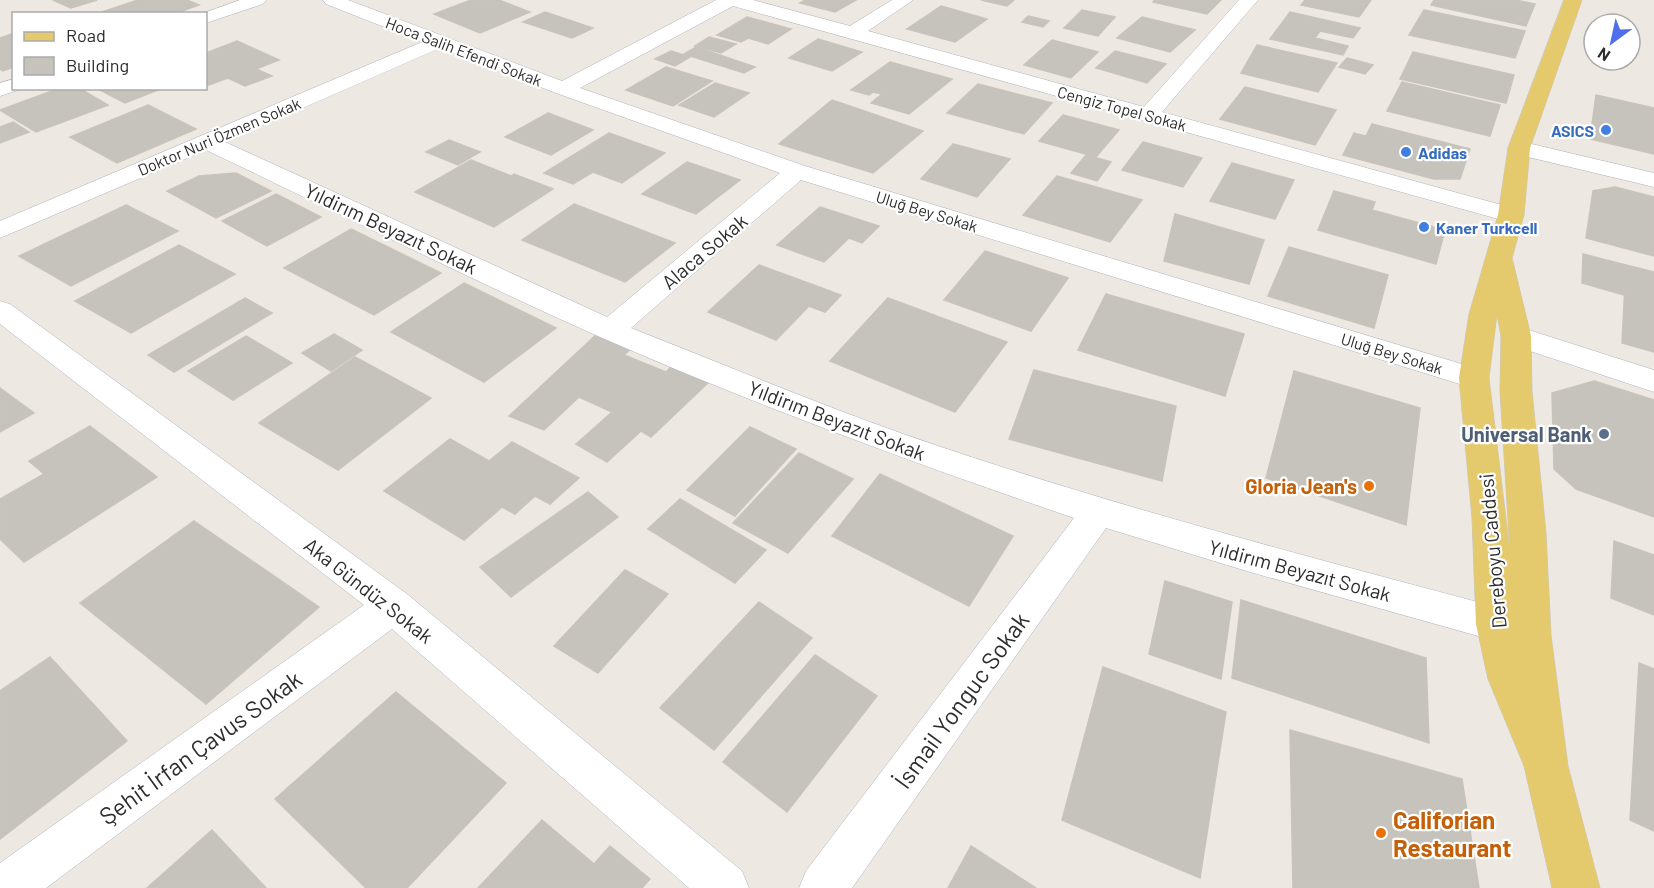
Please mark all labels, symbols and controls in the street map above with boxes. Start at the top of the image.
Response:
legend [12,12,207,90]
street label: Hoca Salih Efendi Sokak [383,12,545,90]
north arrow [1582,12,1642,72]
text: Road [66,24,106,46]
text: N [1594,44,1613,66]
text: Building [66,54,129,76]
street label: Cengiz Topel Sokak [1055,82,1189,134]
street label: Doktor Nuri Özmen Sokak [135,93,303,179]
place label: ASICS [1551,121,1594,140]
marker: ASICS [1599,123,1613,137]
place label: Adidas [1418,143,1467,162]
marker: Adidas [1399,145,1413,159]
street label: Yıldirım Beyazıt Sokak [301,178,481,278]
street label: Uluğ Bey Sokak [874,186,980,236]
street label: Alaca Sokak [656,208,752,294]
place label: Kaner Turkcell [1436,218,1538,237]
marker: Kaner Turkcell [1417,220,1431,234]
street label: Uluğ Bey Sokak [1339,328,1445,378]
street label: Yıldirım Beyazıt Sokak [745,375,929,465]
place label: Universal Bank [1461,422,1592,446]
marker: Universal Bank [1597,427,1611,441]
street label: Dereboyu Caddesi [1473,473,1511,629]
place label: Gloria Jean's [1245,474,1357,498]
marker: Gloria Jean's [1362,479,1376,493]
street label: Aka Gündüz Sokak [300,532,438,648]
street label: Yıldirım Beyazıt Sokak [1206,534,1394,606]
street label: İsmail Yonguc Sokak [887,606,1035,794]
street label: Şehit İrfan Çavus Sokak [93,664,307,830]
place label: Califorian Restaurant [1393,805,1511,862]
marker: Califorian Restaurant [1374,826,1388,840]

